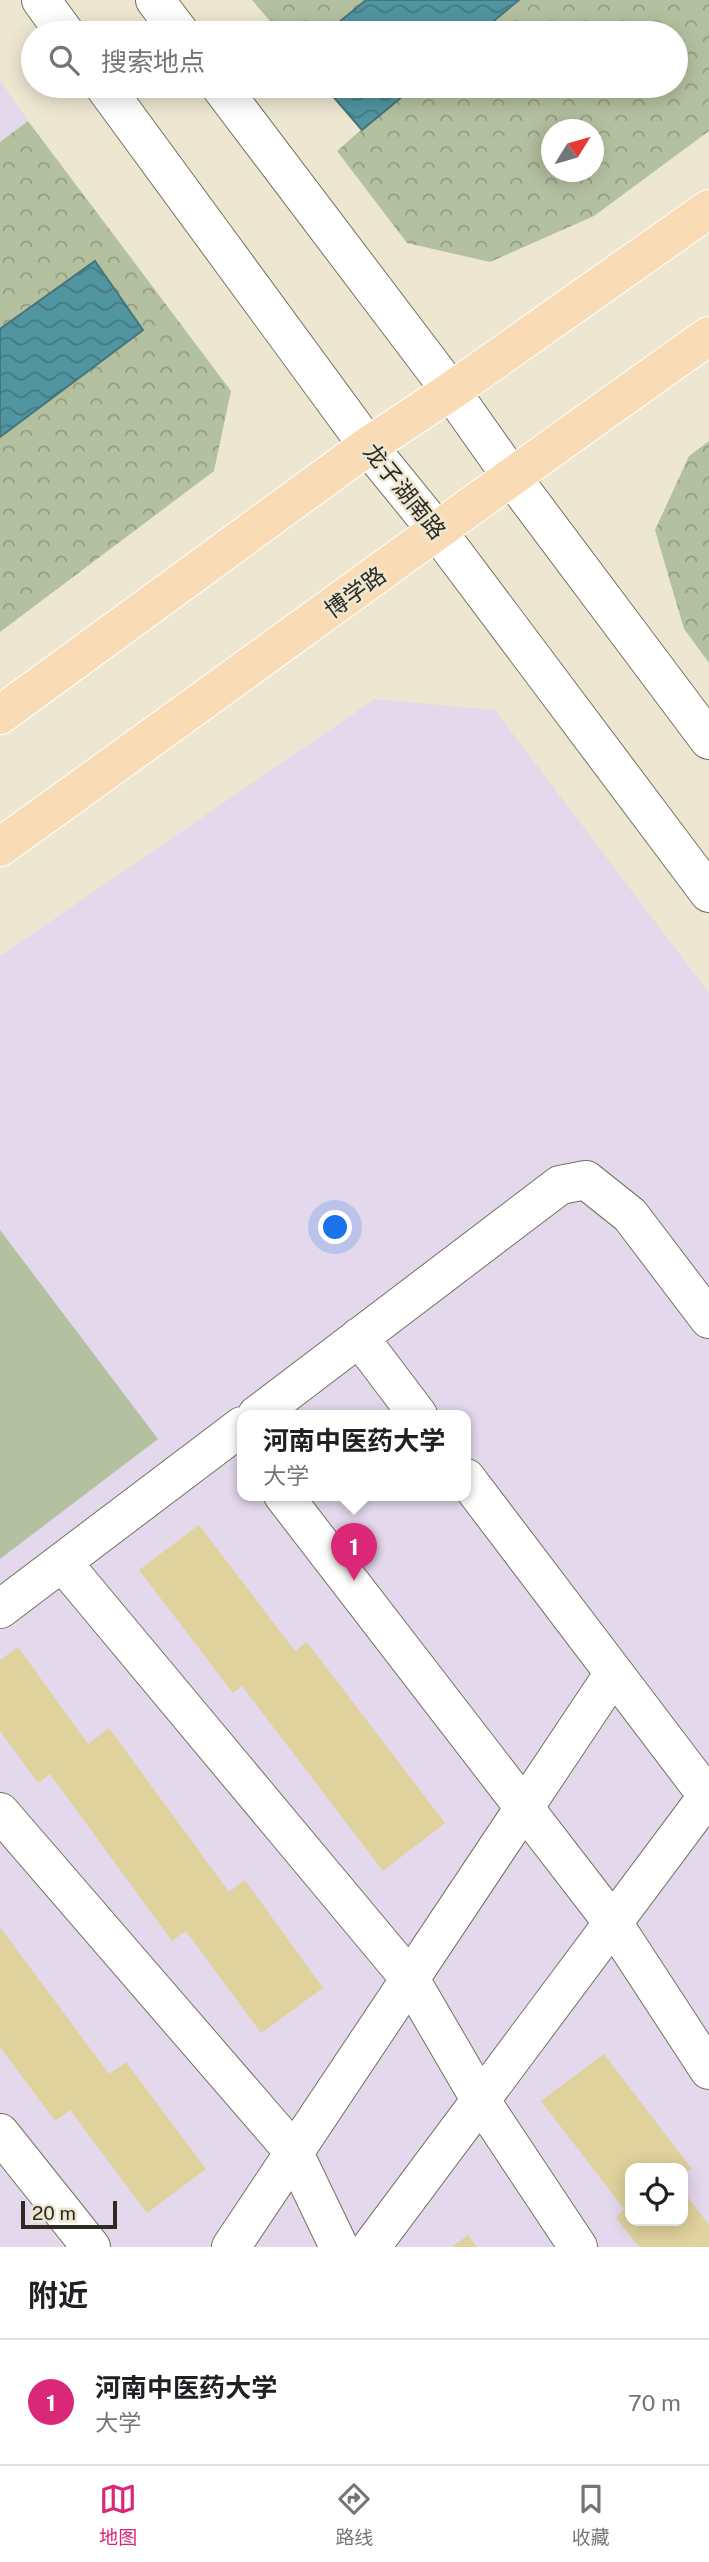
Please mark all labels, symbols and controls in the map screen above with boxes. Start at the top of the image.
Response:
search box [21,21,688,98]
icon: search [45,41,83,79]
text: 搜索地点 [101,46,205,77]
north arrow [541,119,604,182]
street label: 龙子湖南路 [358,438,452,544]
street label: 博学路 [319,561,391,623]
your location [318,1210,352,1244]
popup [237,1410,471,1501]
text: 河南中医药大学 [263,1425,445,1456]
text: 大学 [263,1462,309,1489]
pin: 1 [331,1523,377,1581]
map controls [625,2163,688,2226]
button: locate [625,2163,688,2226]
scale bar [21,2198,117,2230]
text: 20 m [32,2202,76,2224]
text: 附近 [28,2277,88,2313]
text: 河南中医药大学 [95,2372,277,2403]
text: 1 [46,2389,56,2416]
text: 70 m [628,2389,681,2416]
text: 大学 [95,2409,141,2436]
tab: 地图 [99,2480,137,2549]
tab: 路线 [335,2480,374,2549]
tab: 收藏 [572,2480,610,2549]

